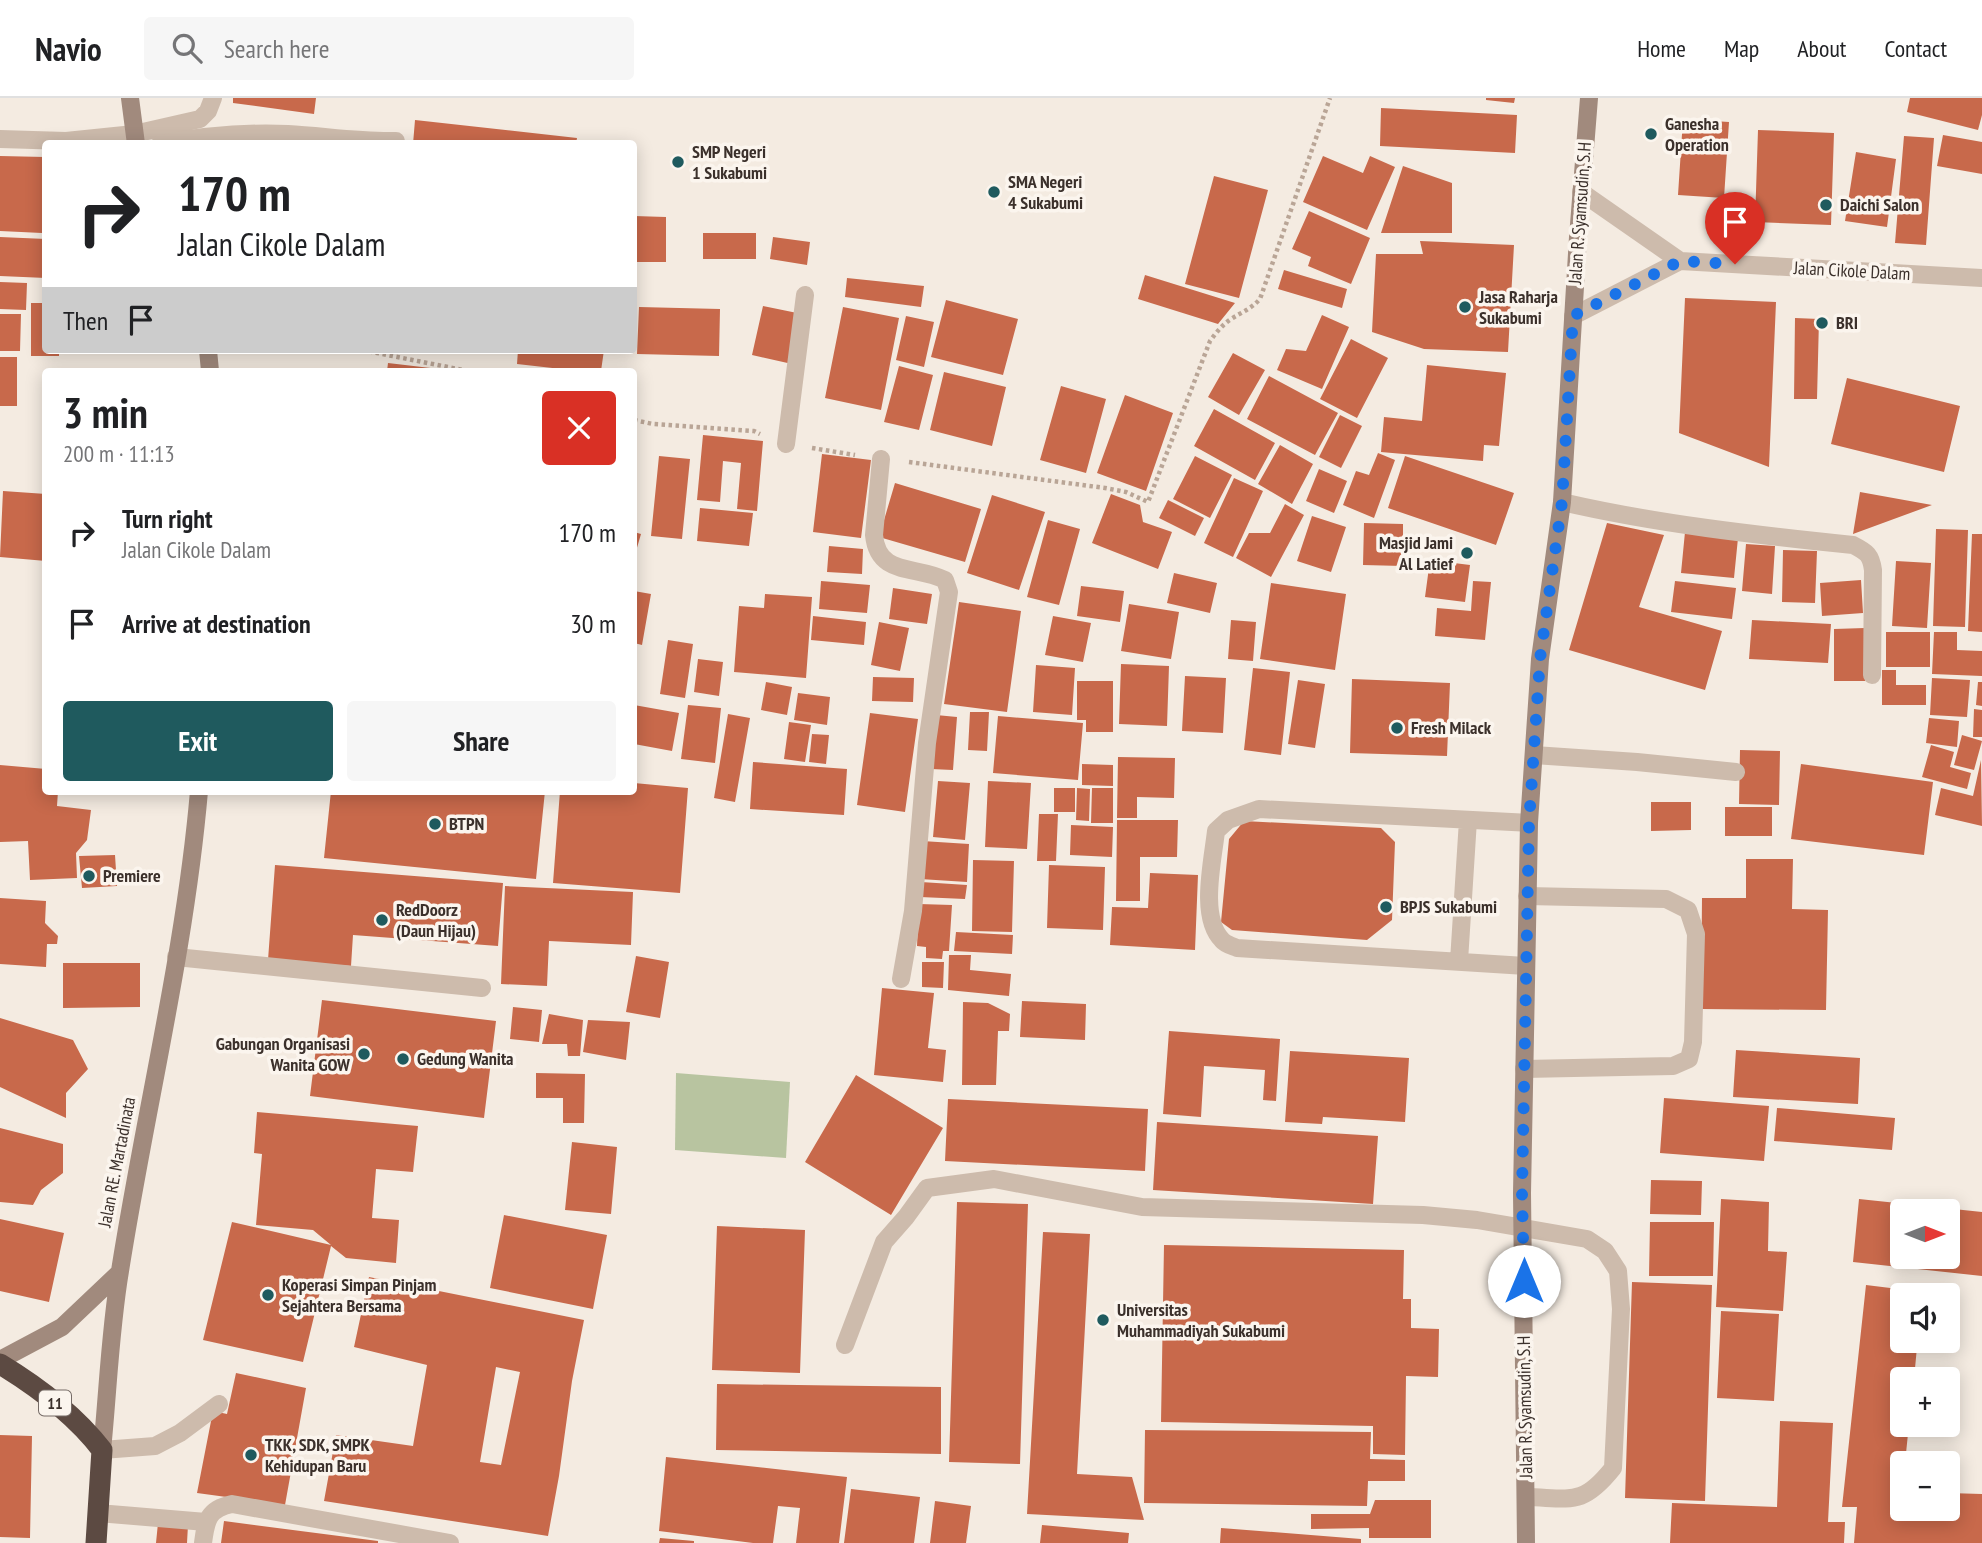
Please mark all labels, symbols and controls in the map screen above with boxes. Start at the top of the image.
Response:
search box [144,17,634,80]
text: Navio [35,27,102,70]
icon: search [168,29,206,67]
text: Search here [224,32,329,65]
text: Home [1637,33,1686,64]
text: Map [1724,33,1759,64]
text: About [1797,33,1846,64]
text: Contact [1884,33,1947,64]
place label: Ganesha Operation [1665,112,1729,156]
marker: Ganesha Operation [1643,126,1659,142]
place label: SMP Negeri 1 Sukabumi [692,140,767,184]
street label: Jalan R. Syamsudin, S.H [1563,141,1596,286]
marker: SMP Negeri 1 Sukabumi [670,154,686,170]
text: 170 m [178,161,291,225]
icon: right [63,168,154,259]
place label: SMA Negeri 4 Sukabumi [1008,170,1083,214]
marker: SMA Negeri 4 Sukabumi [986,184,1002,200]
pin [1705,192,1765,264]
place label: Daichi Salon [1840,193,1919,216]
marker: Daichi Salon [1818,197,1834,213]
icon: arrive [1716,203,1754,241]
text: Jalan Cikole Dalam [178,223,385,265]
street label: Jalan Cikole Dalam [1792,256,1911,285]
place label: Jasa Raharja Sukabumi [1478,285,1558,329]
marker: Jasa Raharja Sukabumi [1457,299,1473,315]
icon: arrive [122,301,160,339]
text: Then [63,304,108,337]
place label: BRI [1836,311,1858,334]
marker: BRI [1814,315,1830,331]
text: 3 min [63,385,148,440]
button: close [542,391,616,465]
text: 200 m · 11:13 [63,439,175,468]
text: Turn right [122,502,213,535]
icon: right [63,514,101,552]
text: 170 m [558,516,616,549]
place label: Masjid Jami Al Latief [1379,531,1454,575]
text: Jalan Cikole Dalam [122,535,271,564]
marker: Masjid Jami Al Latief [1459,545,1475,561]
icon: arrive [63,605,101,643]
text: Arrive at destination [122,607,311,640]
text: 30 m [570,607,616,640]
button: Exit [63,701,333,781]
button: Share [347,701,616,781]
place label: Fresh Milack [1411,716,1492,739]
marker: Fresh Milack [1389,720,1405,736]
place label: BTPN [449,812,484,835]
marker: BTPN [427,816,443,832]
place label: Premiere [103,864,161,887]
marker: Premiere [81,868,97,884]
place label: BPJS Sukabumi [1400,895,1497,918]
place label: RedDoorz (Daun Hijau) [396,898,476,942]
marker: BPJS Sukabumi [1378,899,1394,915]
marker: RedDoorz (Daun Hijau) [374,912,390,928]
place label: Gabungan Organisasi Wanita GOW [216,1032,350,1076]
marker: Gabungan Organisasi Wanita GOW [356,1046,372,1062]
place label: Gedung Wanita [417,1047,514,1070]
marker: Gedung Wanita [395,1051,411,1067]
street label: Jalan RE. Martadinata [92,1095,140,1230]
north arrow [1890,1199,1960,1269]
map controls [1890,1199,1960,1521]
position arrow [1487,1244,1561,1318]
place label: Koperasi Simpan Pinjam Sejahtera Bersama [282,1273,436,1317]
button: sound [1890,1283,1960,1353]
marker: Koperasi Simpan Pinjam Sejahtera Bersama [260,1287,276,1303]
place label: Universitas Muhammadiyah Sukabumi [1117,1298,1285,1342]
marker: Universitas Muhammadiyah Sukabumi [1095,1312,1111,1328]
street label: Jalan R. Syamsudin, S.H [1512,1336,1537,1479]
button: + [1890,1367,1960,1437]
road number: 11 [39,1390,71,1415]
place label: TKK, SDK, SMPK Kehidupan Baru [265,1433,370,1477]
marker: TKK, SDK, SMPK Kehidupan Baru [243,1447,259,1463]
button: − [1890,1451,1960,1521]

